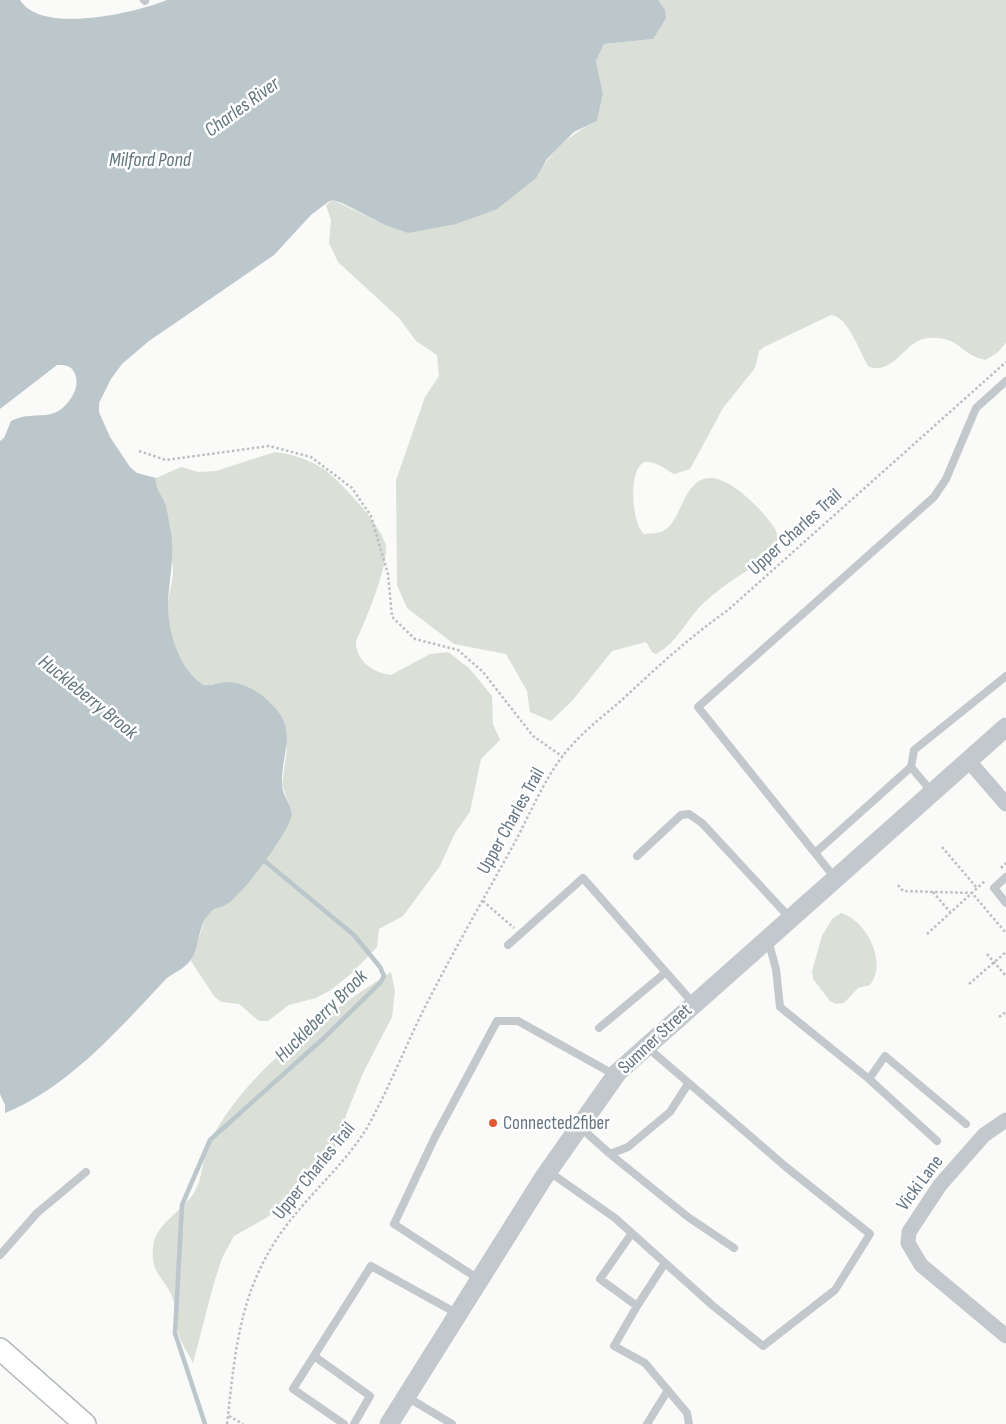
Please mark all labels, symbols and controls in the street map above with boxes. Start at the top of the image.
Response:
water label: Charles River [200,71,285,142]
water label: Milford Pond [109,148,192,172]
street label: Upper Charles Trail [743,484,847,580]
water label: Huckleberry Brook [34,650,143,745]
street label: Upper Charles Trail [472,764,550,878]
water label: Huckleberry Brook [270,964,373,1067]
street label: Sumner Street [613,999,697,1079]
place label: Connected2fiber [503,1112,610,1135]
marker: Connected2fiber [487,1117,499,1129]
street label: Upper Charles Trail [268,1118,360,1224]
street label: Vicki Lane [892,1151,948,1215]

